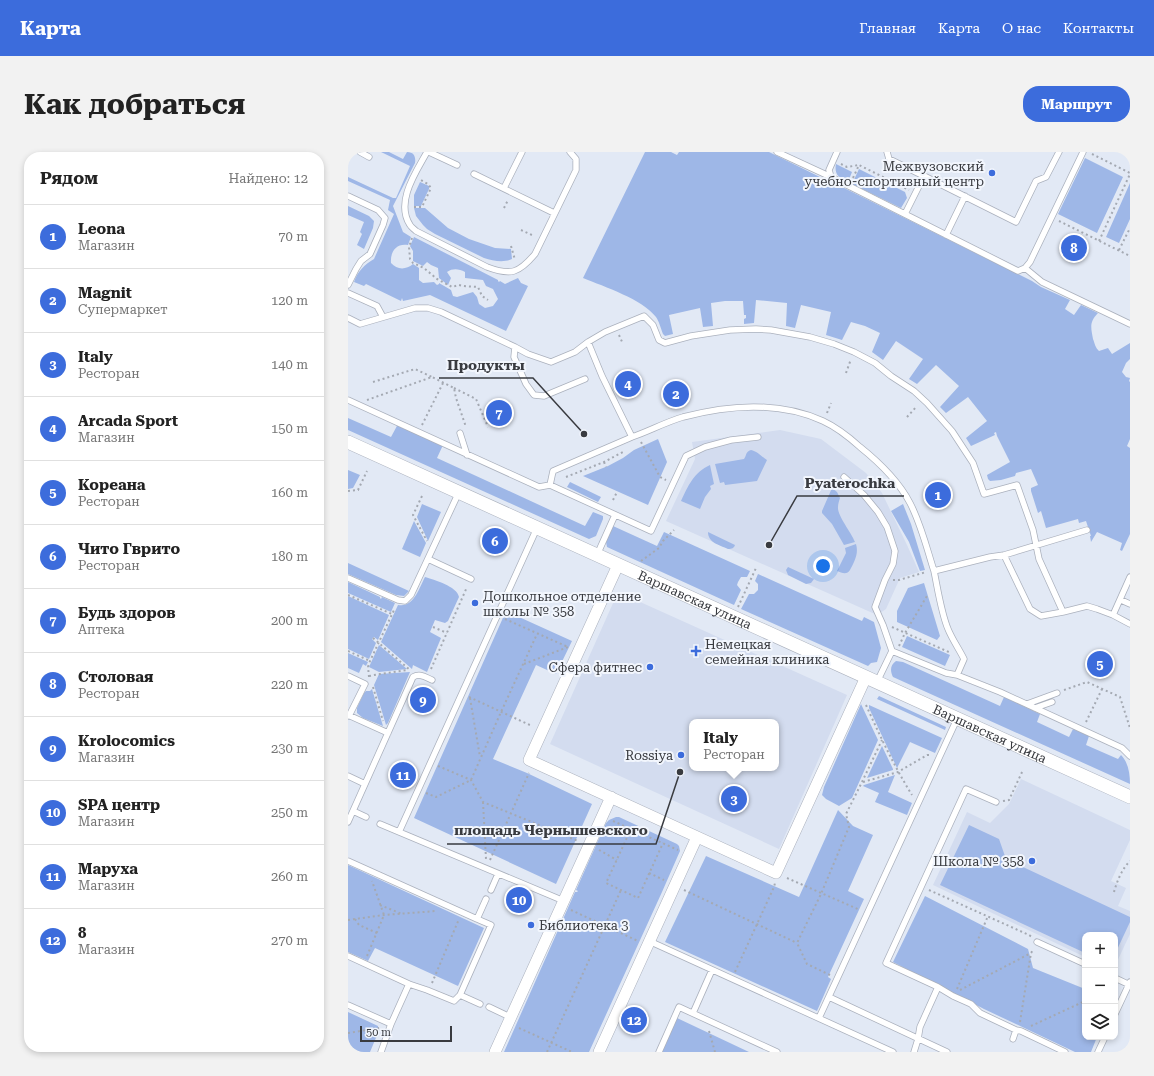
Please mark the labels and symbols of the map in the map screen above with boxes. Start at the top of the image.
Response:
place label: Межвузовский учебно-спортивный центр [805,159,984,189]
marker: Межвузовский учебно-спортивный центр [987,168,997,178]
pin: 8 [1061,233,1087,263]
callout: Продукты [439,352,533,378]
text: Продукты [447,357,525,373]
pin: 4 [615,369,641,399]
pin: 2 [663,379,689,409]
pin: 7 [486,398,512,428]
callout: Pyaterochka [797,470,904,496]
text: Pyaterochka [805,475,896,491]
pin: 1 [925,480,951,510]
pin: 6 [482,526,508,556]
your location [813,556,833,576]
street label: Варшавская улица [636,568,754,632]
place label: Дошкольное отделение школы № 358 [483,589,641,619]
marker: Дошкольное отделение школы № 358 [470,598,480,608]
place label: Немецкая семейная клиника [705,637,829,667]
marker: Немецкая семейная клиника [690,645,702,657]
pin: 5 [1087,649,1113,679]
place label: Сфера фитнес [548,660,642,675]
marker: Сфера фитнес [645,662,655,672]
pin: 9 [410,685,436,715]
street label: Варшавская улица [931,702,1049,766]
place label: Rossiya [625,748,673,763]
marker: Rossiya [676,750,686,760]
pin: 11 [390,760,416,790]
pin: 3 [721,784,747,814]
callout: площадь Чернышевского [447,818,656,844]
text: площадь Чернышевского [454,822,648,838]
place label: Школа № 358 [933,854,1024,869]
marker: Школа № 358 [1027,856,1037,866]
pin: 10 [506,885,532,915]
place label: Библиотека 3 [539,918,628,933]
marker: Библиотека 3 [526,920,536,930]
pin: 12 [621,1005,647,1035]
scale bar [360,1024,452,1043]

